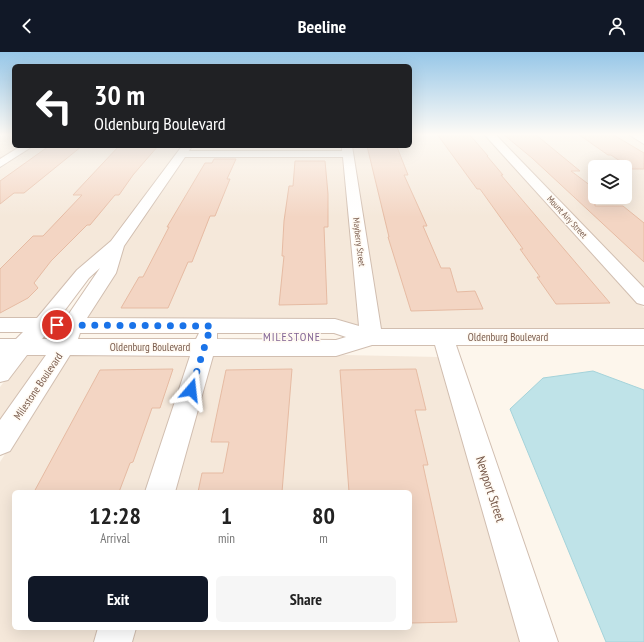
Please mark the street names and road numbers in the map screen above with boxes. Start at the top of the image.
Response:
street label: Mount Airy Street [545,193,590,241]
street label: Mayberry Street [351,217,368,267]
street label: Oldenburg Boulevard [468,330,548,344]
street label: Oldenburg Boulevard [110,340,190,354]
street label: Milestone Boulevard [10,350,66,422]
street label: Newport Street [472,454,509,525]

